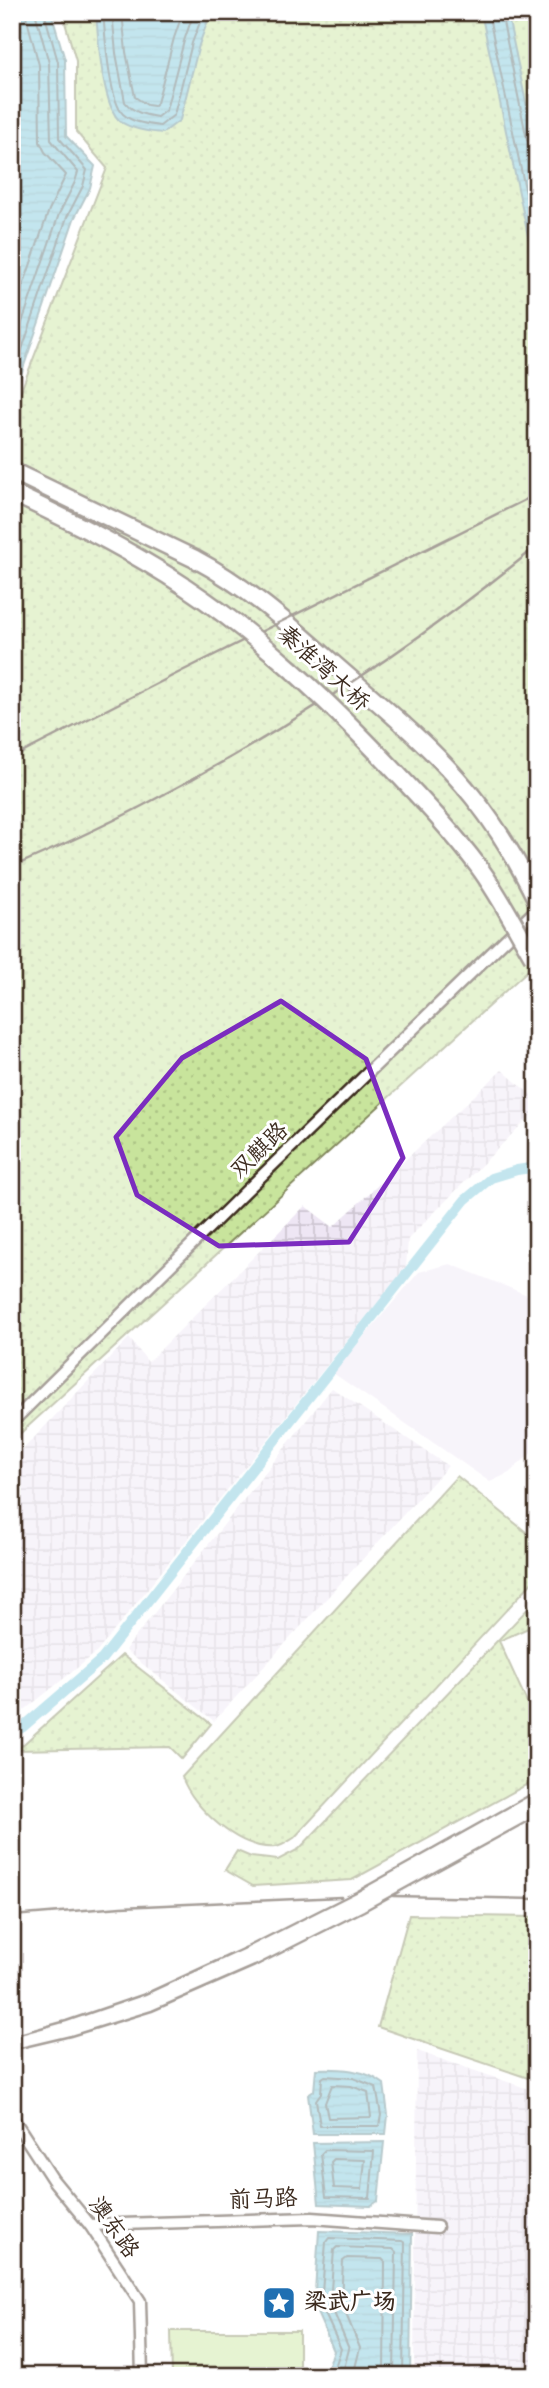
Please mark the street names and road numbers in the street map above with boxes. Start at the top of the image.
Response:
street label: 秦淮湾大桥 [268,617,378,721]
street label: 双麒路 [223,1114,297,1188]
street label: 前马路 [228,2181,298,2219]
street label: 澳东路 [78,2189,148,2267]

